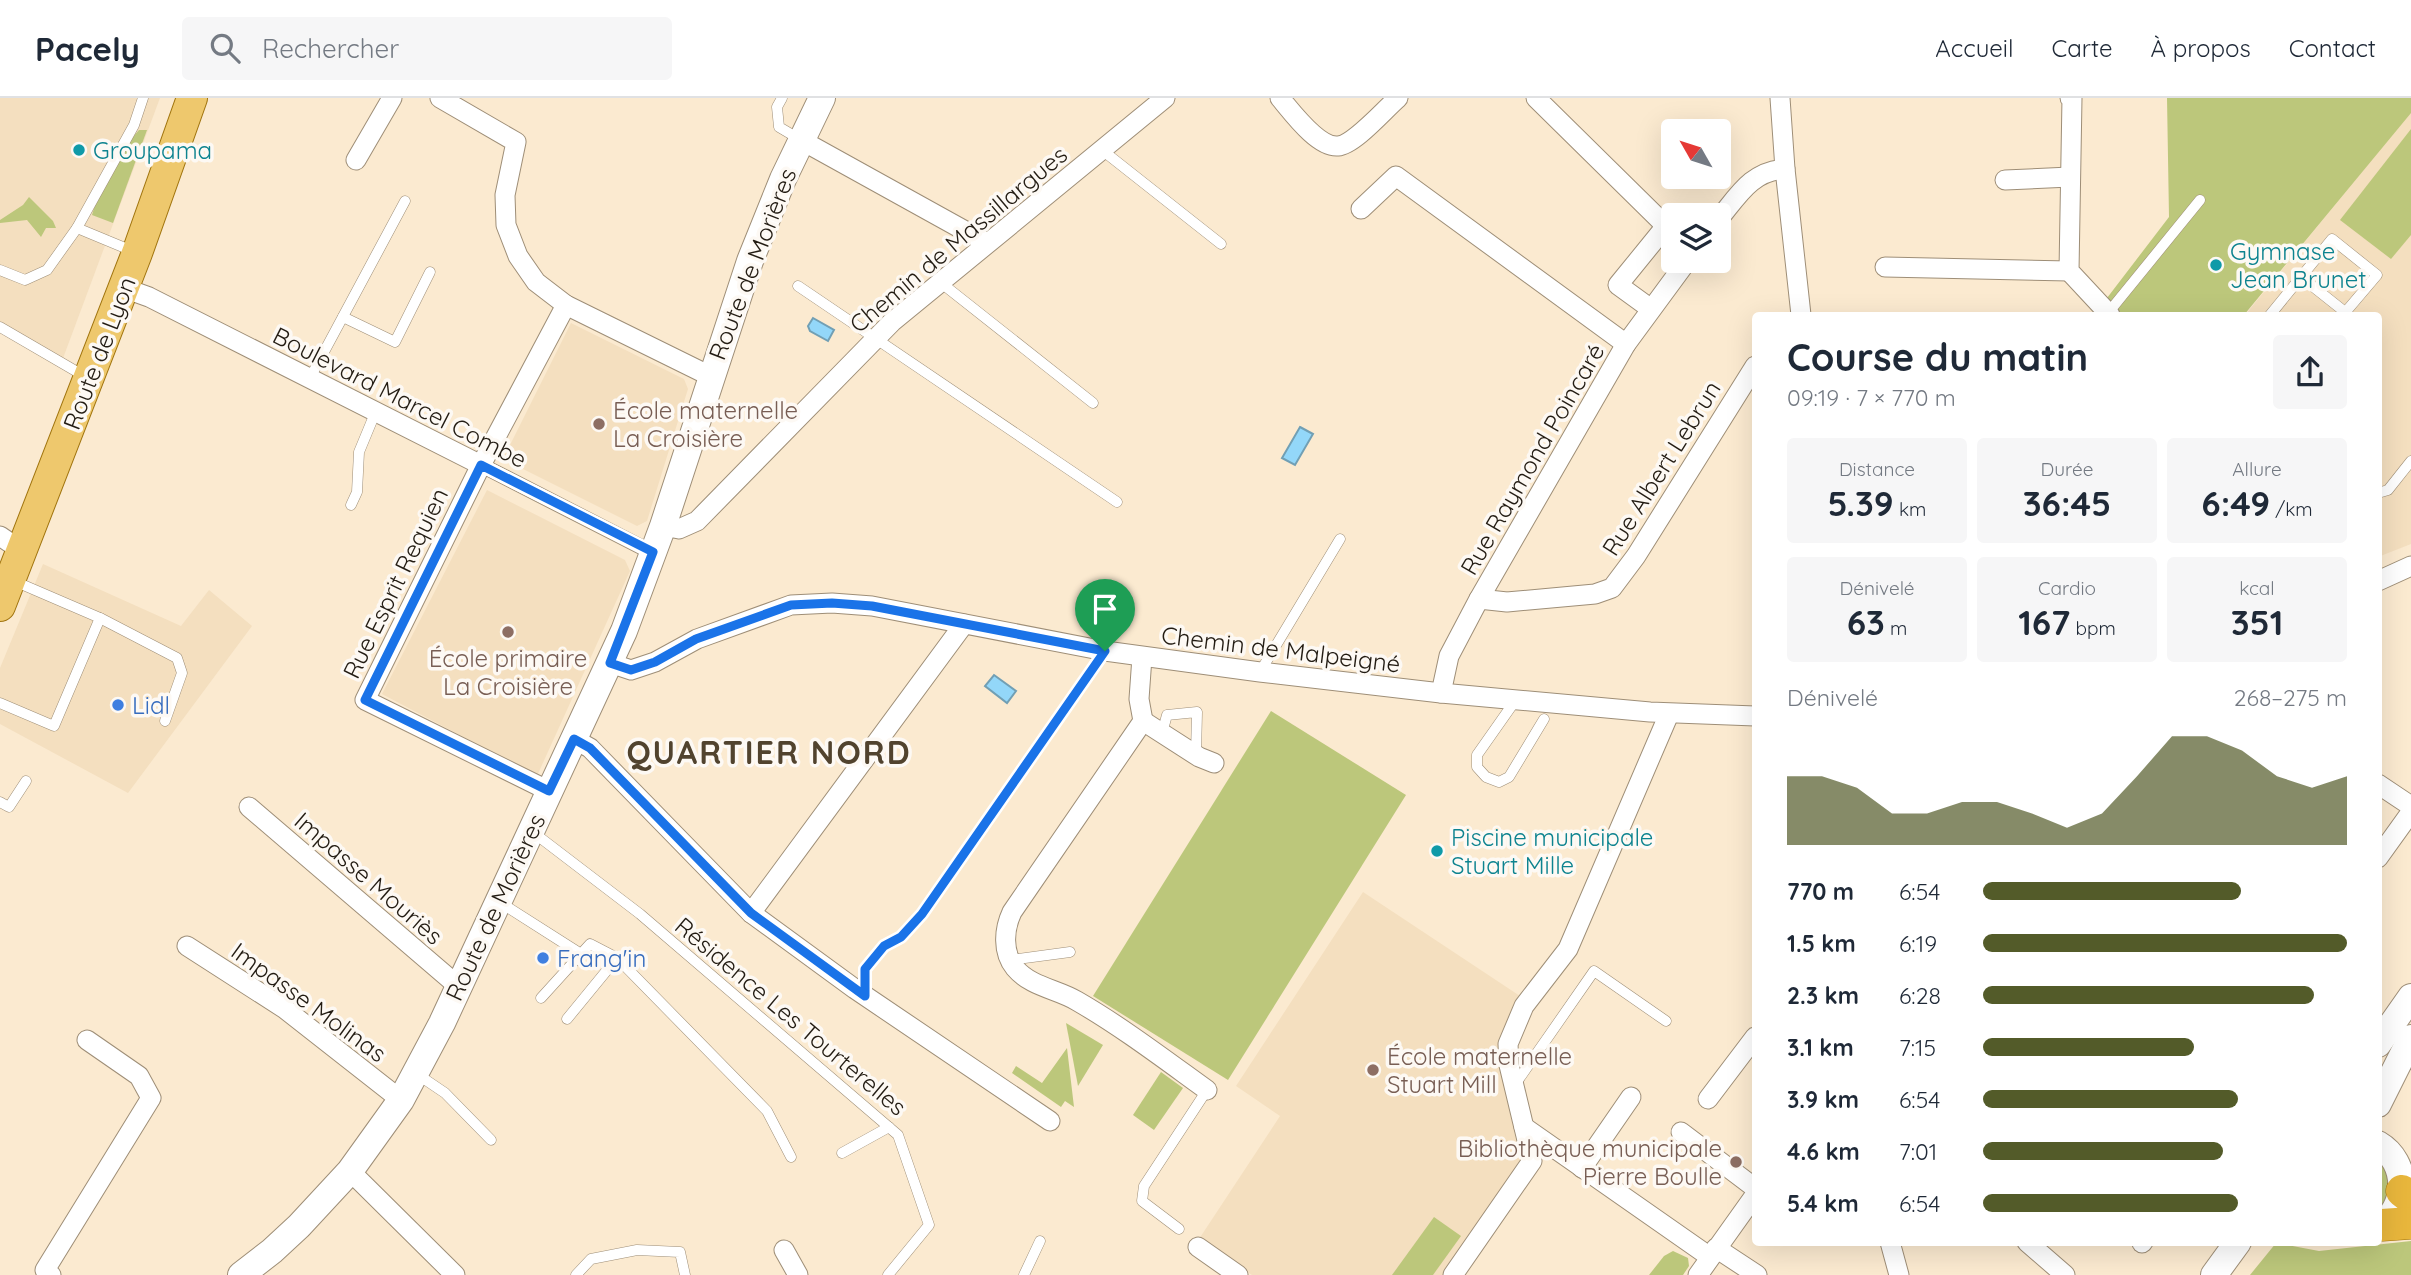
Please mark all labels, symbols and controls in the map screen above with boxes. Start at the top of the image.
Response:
search box [182,17,672,80]
text: Pacely [35,28,140,69]
icon: search [206,29,244,67]
text: Rechercher [262,32,399,65]
text: Accueil [1935,33,2014,63]
text: Carte [2052,33,2113,63]
text: À propos [2151,33,2251,63]
text: Contact [2289,33,2376,63]
north arrow [1661,119,1731,189]
map controls [1661,119,1731,273]
place label: Groupama [93,135,212,165]
street label: Chemin de Massillargues [843,139,1073,339]
marker: Groupama [71,142,87,158]
street label: Route de Morières [702,164,802,364]
button: layers [1661,203,1731,273]
place label: Gymnase Jean Brunet [2230,236,2366,294]
marker: Gymnase Jean Brunet [2208,257,2224,273]
street label: Route de Lyon [56,272,142,434]
street label: Boulevard Marcel Combe [268,320,532,474]
text: Course du matin [1787,333,2088,381]
button: share [2273,335,2347,409]
street label: Rue Raymond Poincaré [1453,338,1611,580]
street label: Rue Albert Lebrun [1595,375,1727,561]
text: 09:19 · 7 × 770 m [1787,383,1956,412]
place label: École maternelle La Croisière [613,395,798,453]
marker: École maternelle La Croisière [591,416,607,432]
text: Distance [1839,457,1915,481]
text: Durée [2041,457,2093,481]
text: Allure [2232,457,2282,481]
text: 5.39 [1828,481,1894,525]
text: 36:45 [2023,481,2111,525]
text: 6:49 [2201,481,2270,525]
street label: Rue Esprit Requien [336,483,454,683]
text: km [1894,497,1926,521]
text: /km [2270,497,2313,521]
text: Dénivelé [1839,576,1915,600]
text: Cardio [2038,576,2096,600]
text: kcal [2239,576,2275,600]
pin [1075,579,1135,651]
icon: arrive [1086,590,1124,628]
text: 63 [1847,600,1885,644]
text: 167 [2018,600,2070,644]
text: 351 [2231,600,2283,644]
text: m [1885,616,1907,640]
text: bpm [2070,616,2116,640]
street label: Chemin de Malpeigné [1160,619,1402,679]
marker: École primaire La Croisière [500,624,516,640]
place label: École primaire La Croisière [429,643,587,701]
text: Dénivelé [1787,683,1878,712]
text: 268–275 m [2234,683,2347,712]
place label: Lidl [132,690,170,720]
marker: Lidl [110,697,126,713]
district label: QUARTIER NORD [626,732,912,772]
street label: Impasse Mouriès [289,805,449,951]
street label: Route de Morières [439,809,551,1005]
place label: Piscine municipale Stuart Mille [1451,822,1653,880]
marker: Piscine municipale Stuart Mille [1429,843,1445,859]
text: 770 m [1787,877,1854,906]
text: 6:54 [1899,877,1940,906]
street label: Résidence Les Tourterelles [669,910,913,1122]
text: 1.5 km [1787,929,1856,958]
text: 6:19 [1899,929,1937,958]
street label: Impasse Molinas [226,936,392,1068]
place label: Frang'in [557,943,646,973]
marker: Frang'in [535,950,551,966]
text: 2.3 km [1787,981,1859,1010]
text: 6:28 [1899,981,1941,1010]
text: 3.1 km [1787,1033,1854,1062]
text: 7:15 [1899,1033,1936,1062]
place label: École maternelle Stuart Mill [1387,1041,1572,1099]
marker: École maternelle Stuart Mill [1365,1062,1381,1078]
text: 3.9 km [1787,1085,1859,1114]
text: 6:54 [1899,1085,1940,1114]
place label: Bibliothèque municipale Pierre Boulle [1458,1133,1722,1191]
text: 4.6 km [1787,1137,1860,1166]
text: 7:01 [1899,1137,1937,1166]
marker: Bibliothèque municipale Pierre Boulle [1728,1154,1744,1170]
text: 5.4 km [1787,1189,1859,1218]
text: 6:54 [1899,1189,1940,1218]

